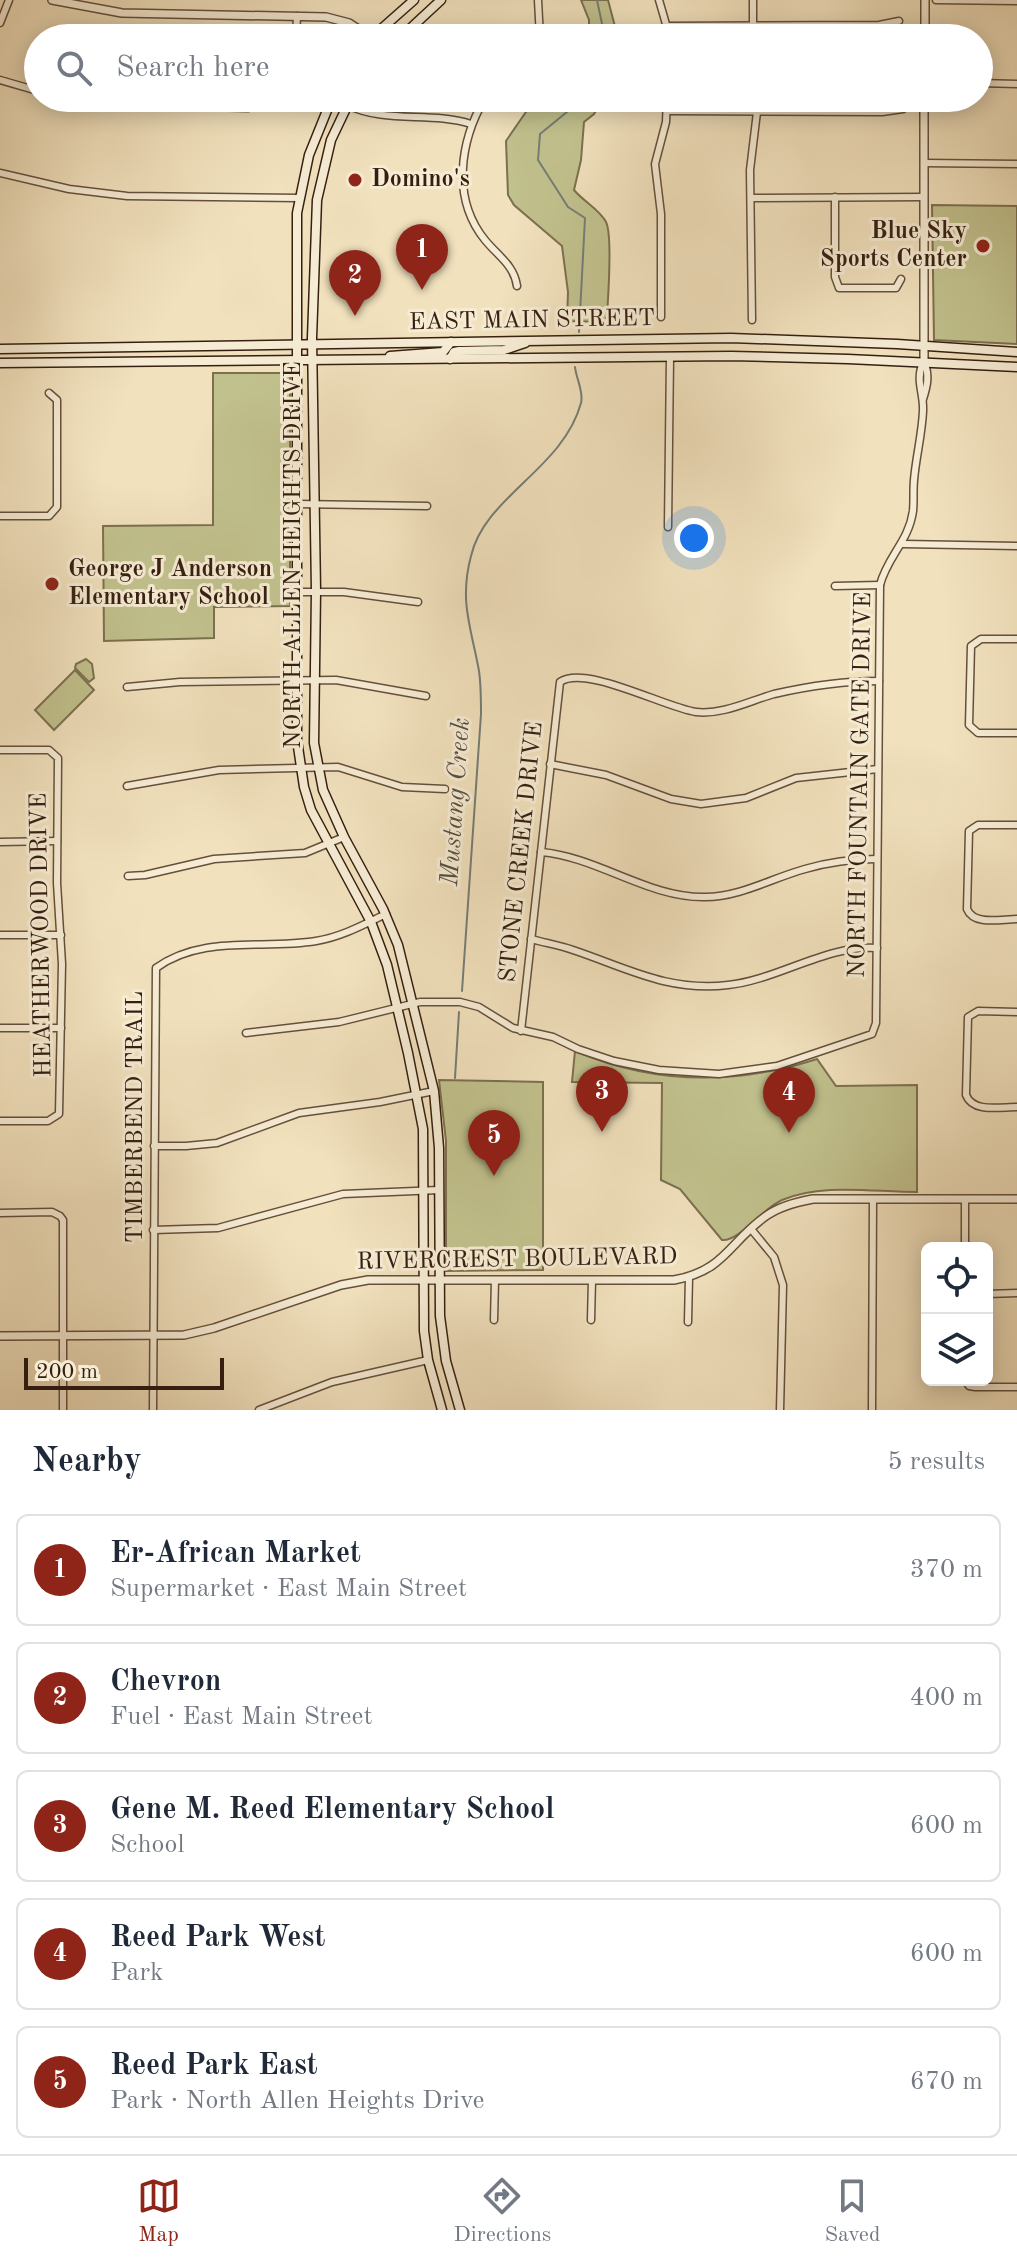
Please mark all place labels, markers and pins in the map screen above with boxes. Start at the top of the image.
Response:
place label: Domino's [371,168,470,192]
marker: Domino's [346,171,364,189]
place label: Blue Sky Sports Center [820,220,967,272]
pin: 1 [396,224,448,290]
marker: Blue Sky Sports Center [974,237,992,255]
pin: 2 [329,250,381,316]
place label: George J Anderson Elementary School [68,558,272,610]
marker: George J Anderson Elementary School [43,575,61,593]
pin: 3 [576,1066,628,1132]
pin: 4 [763,1067,815,1133]
pin: 5 [468,1110,520,1176]

